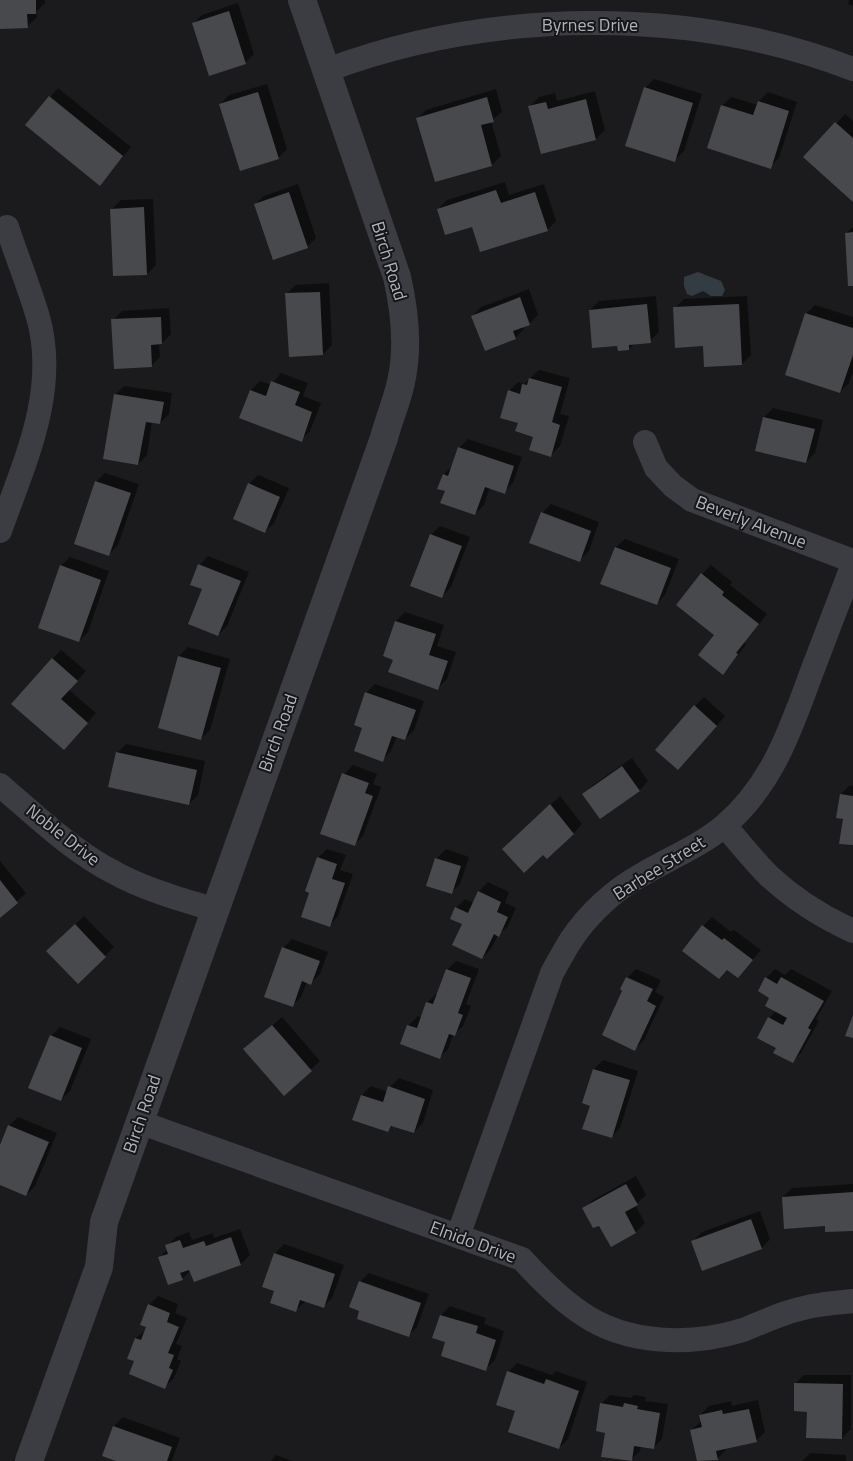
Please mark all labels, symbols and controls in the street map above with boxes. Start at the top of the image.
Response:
street label: Byrnes Drive [542,11,638,38]
street label: Birch Road [365,218,414,304]
street label: Beverly Avenue [692,488,811,555]
street label: Birch Road [251,690,304,776]
street label: Noble Drive [20,797,106,872]
street label: Barbee Street [607,828,711,907]
street label: Birch Road [115,1071,168,1157]
street label: Elnido Drive [426,1213,520,1270]

